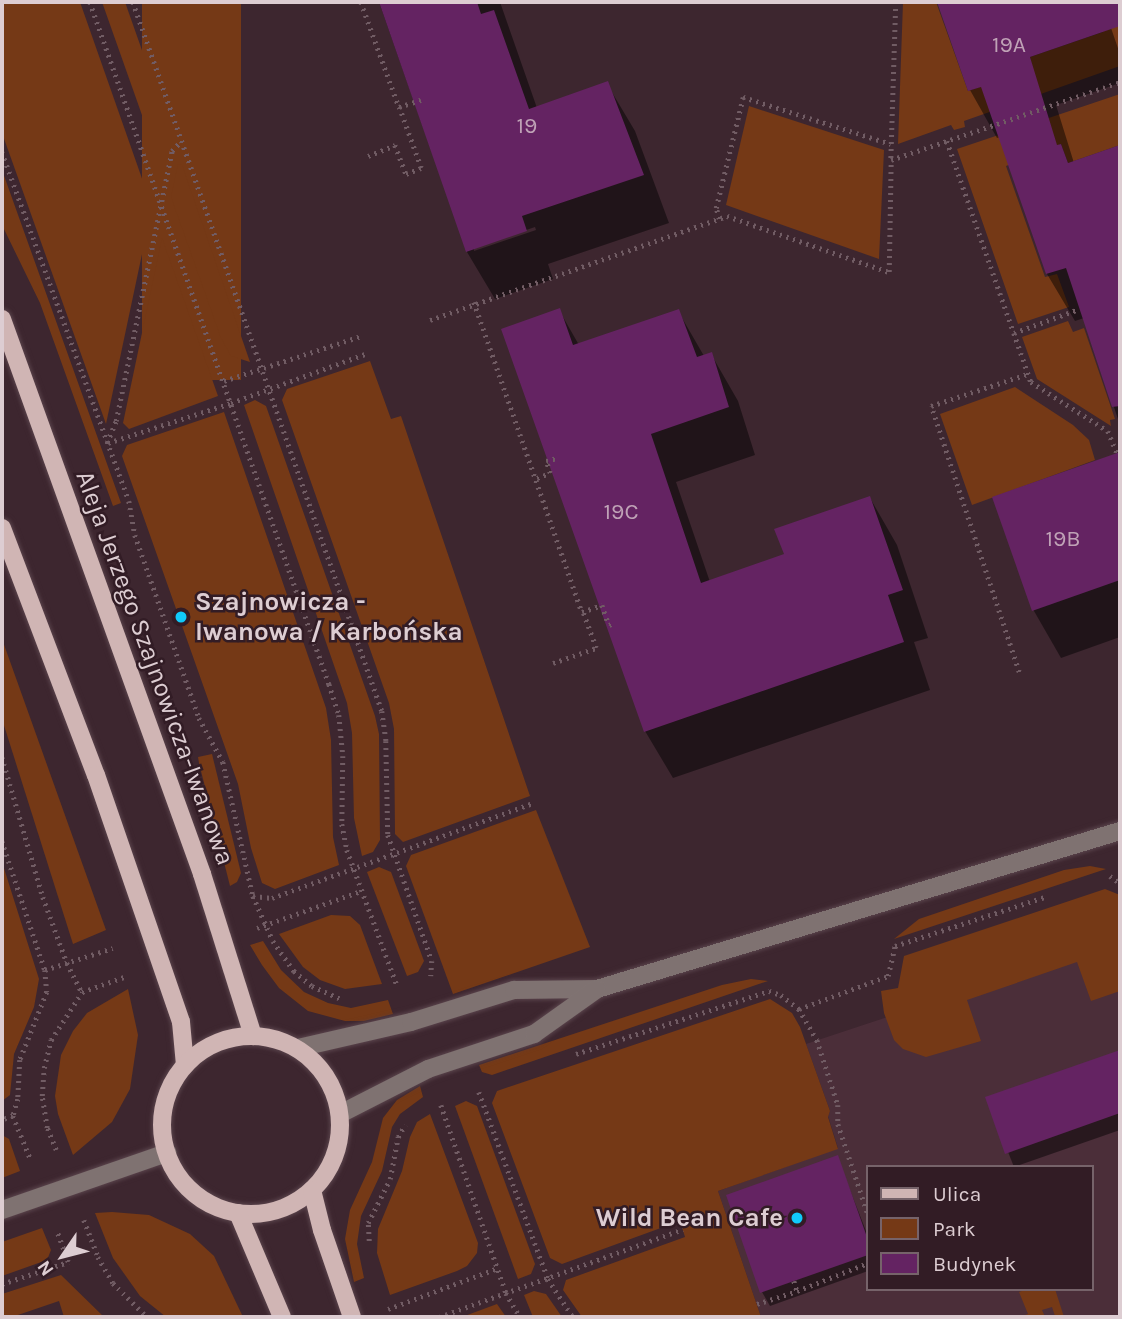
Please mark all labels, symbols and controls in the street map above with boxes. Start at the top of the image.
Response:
house number: 19A [992,31,1026,59]
house number: 19 [517,112,537,140]
street label: Aleja Jerzego Szajnowicza-Iwanowa [69,466,241,870]
house number: 19C [603,498,639,526]
house number: 19B [1045,525,1081,553]
place label: Szajnowicza - Iwanowa / Karbońska [195,586,463,648]
marker: Szajnowicza - Iwanowa / Karbońska [173,609,189,625]
legend [866,1165,1094,1291]
text: Ulica [933,1182,981,1206]
place label: Wild Bean Cafe [596,1202,783,1234]
marker: Wild Bean Cafe [789,1210,805,1226]
text: Park [933,1217,976,1241]
north arrow [28,1221,98,1291]
text: Budynek [933,1252,1016,1276]
text: N [33,1256,59,1280]

